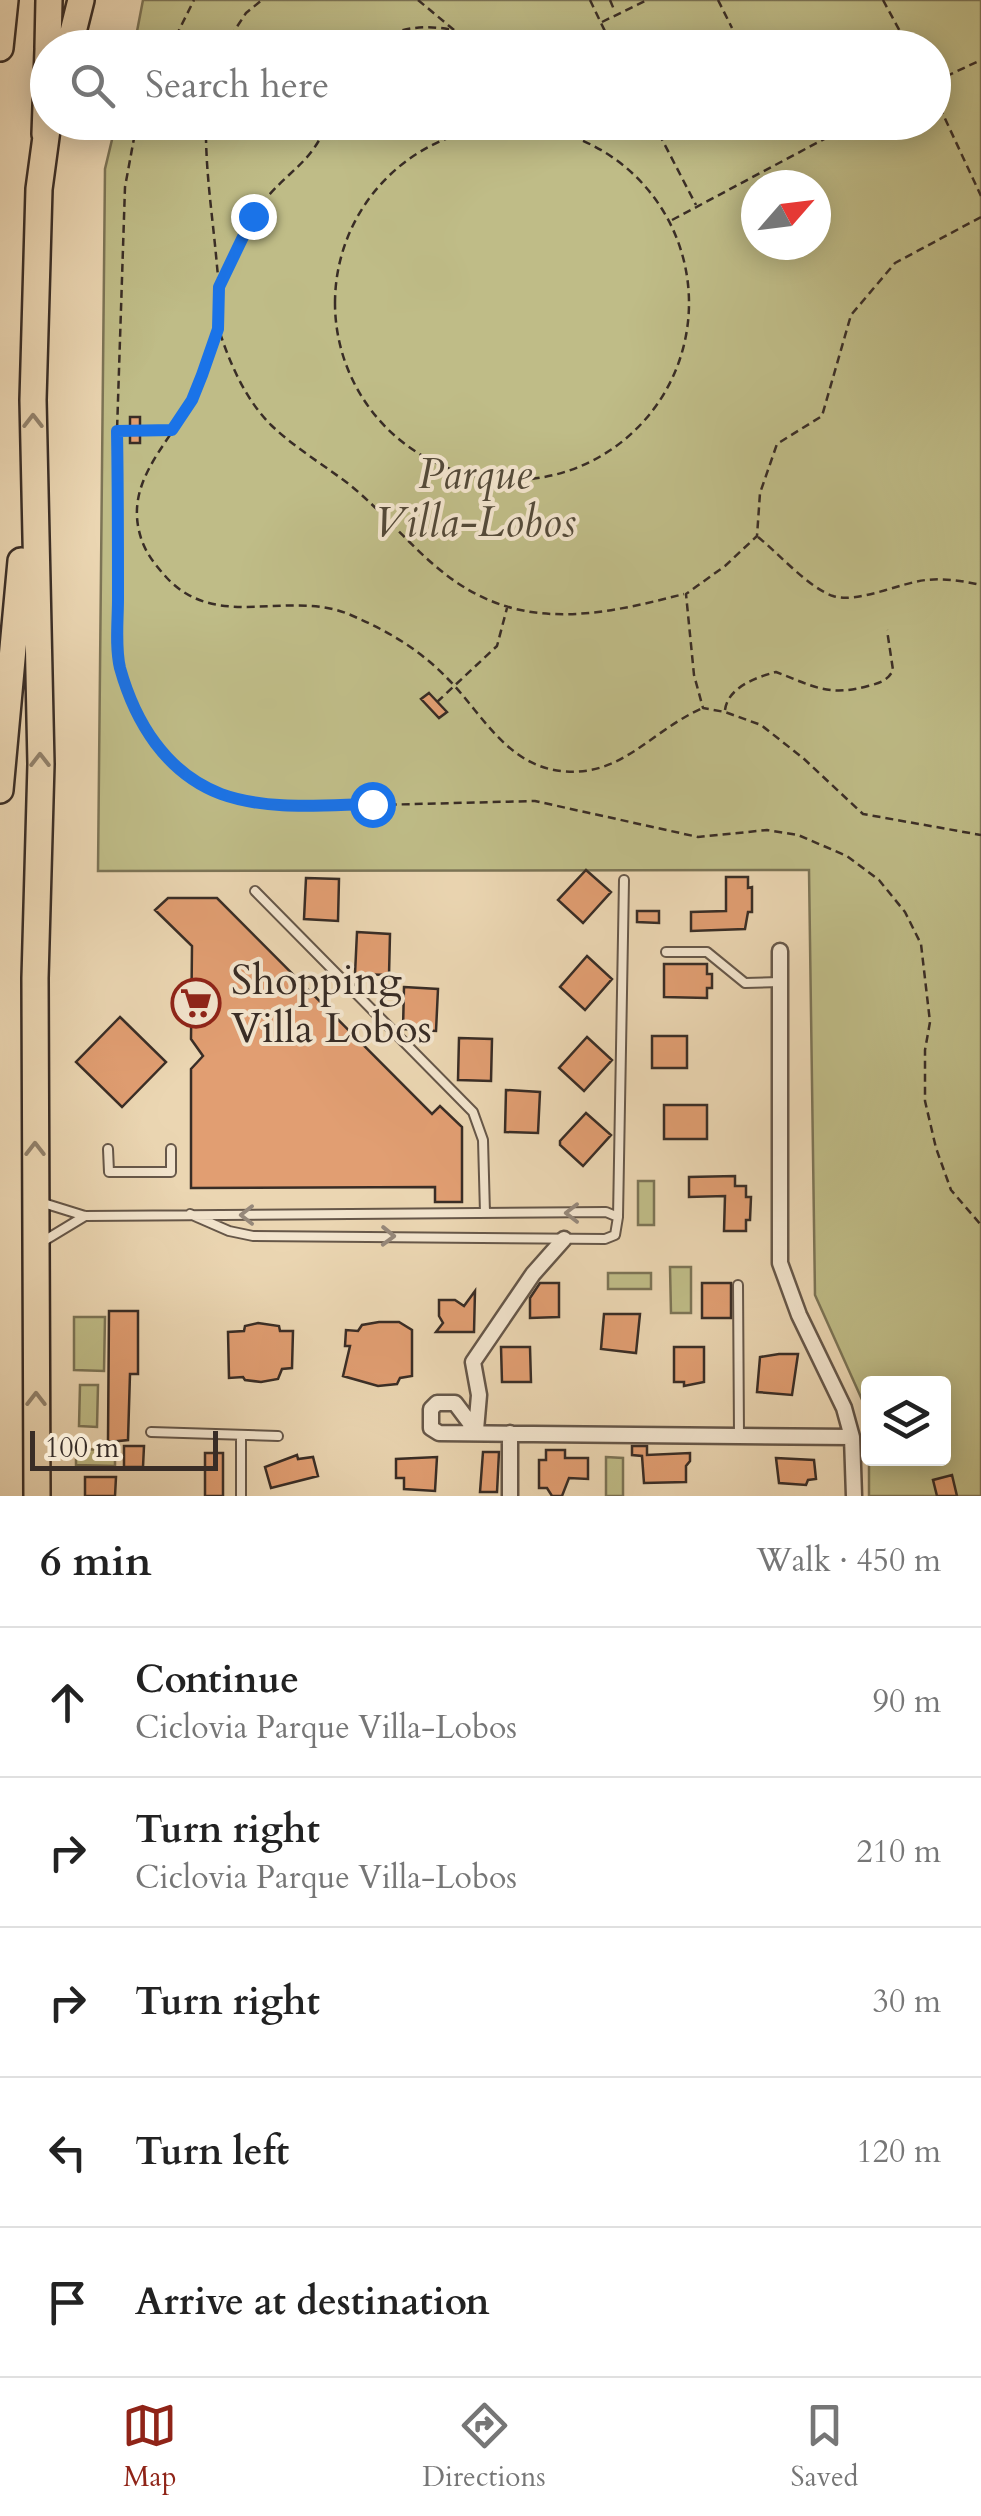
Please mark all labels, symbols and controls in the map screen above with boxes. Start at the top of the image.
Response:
search box [30,30,951,140]
icon: search [65,58,120,113]
text: Search here [145,59,329,111]
north arrow [741,170,831,260]
route end [231,194,277,240]
one-way arrow [23,412,44,428]
park label: Parque Villa-Lobos [374,446,576,551]
one-way arrow [29,752,51,768]
route start [350,782,396,828]
place label: Shopping Villa Lobos [231,952,432,1057]
supermarket icon: Shopping Villa Lobos [170,977,222,1029]
one-way arrow [24,1141,46,1156]
one-way arrow [564,1202,580,1224]
one-way arrow [239,1204,255,1225]
one-way arrow [381,1226,397,1247]
map controls [861,1376,951,1466]
button: layers [861,1376,951,1466]
one-way arrow [26,1390,47,1406]
scale bar [30,1426,218,1470]
text: 100 m [45,1429,119,1467]
text: 6 min [40,1533,152,1590]
text: Walk · 450 m [756,1539,941,1583]
text: Continue [135,1654,299,1706]
icon: ahead [40,1675,95,1730]
text: 90 m [873,1680,941,1724]
text: Ciclovia Parque Villa-Lobos [135,1706,517,1750]
text: Turn right [135,1804,320,1856]
icon: right [40,1825,95,1880]
text: 210 m [856,1830,941,1874]
text: Ciclovia Parque Villa-Lobos [135,1856,517,1900]
icon: right [40,1975,95,2030]
text: Turn right [135,1976,320,2028]
text: 30 m [873,1980,941,2024]
icon: left [40,2125,95,2180]
text: Turn left [135,2126,289,2178]
text: 120 m [856,2130,941,2174]
icon: arrive [40,2275,95,2330]
text: Arrive at destination [135,2276,490,2328]
tab: Map [122,2398,177,2496]
tab: Directions [422,2398,546,2496]
tab: Saved [791,2398,859,2496]

